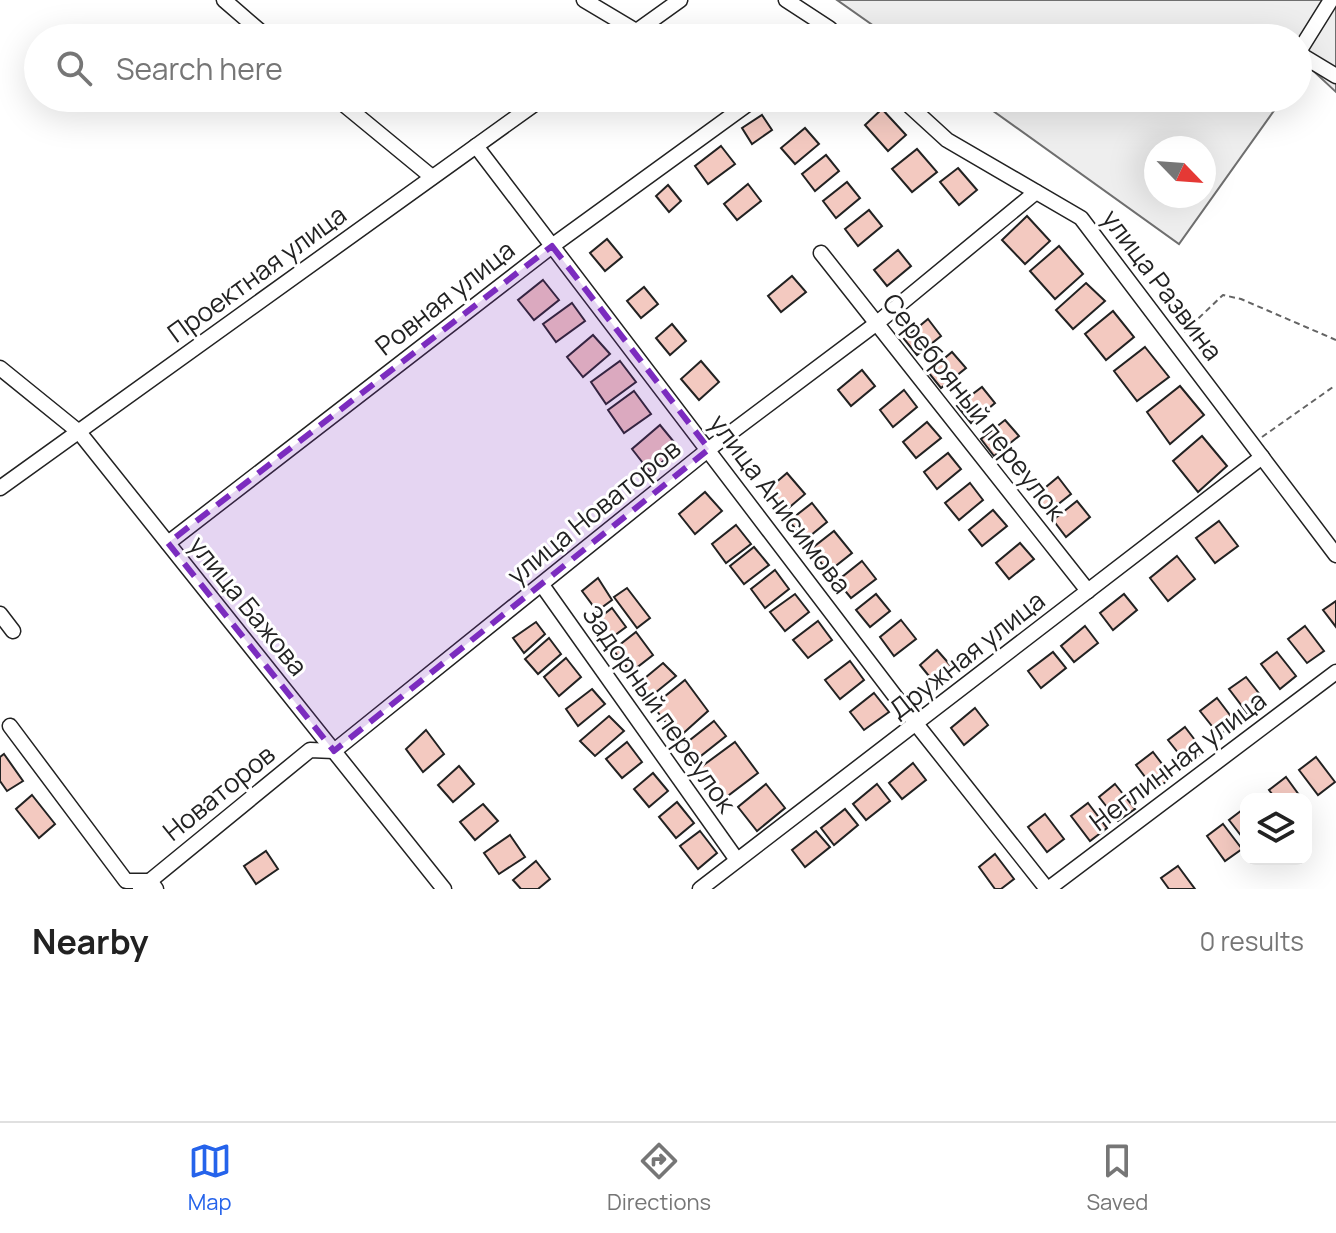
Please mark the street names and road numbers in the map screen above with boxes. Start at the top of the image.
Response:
street label: Проектная улица [160,196,353,350]
street label: улица Развина [1094,201,1231,367]
street label: Ровная улица [367,231,522,363]
street label: Серебряный переулок [875,285,1075,528]
street label: улица Анисимова [701,406,860,601]
street label: улица Новаторов [499,430,688,592]
street label: улица Бажова [181,528,316,683]
street label: Дружная улица [881,582,1052,726]
street label: Задорный переулок [575,597,746,820]
street label: Неглинная улица [1082,682,1273,839]
street label: Новаторов [155,736,282,849]

